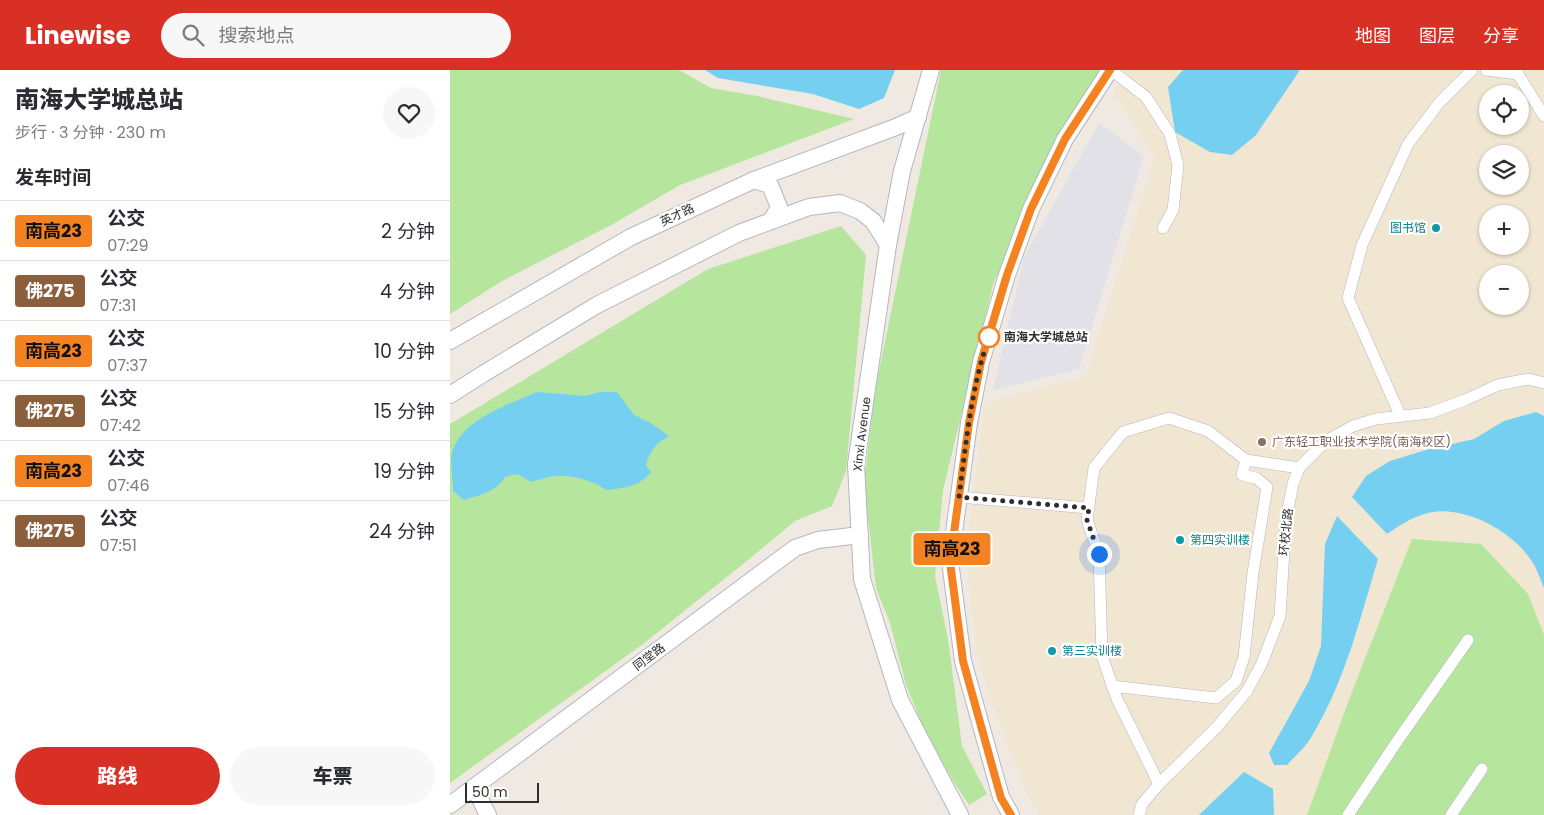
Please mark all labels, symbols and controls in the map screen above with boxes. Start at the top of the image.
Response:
search box [161,13,511,58]
text: Linewise [25,19,131,52]
icon: search [179,21,207,49]
text: 搜索地点 [219,22,295,49]
text: 地图 [1355,23,1391,48]
text: 图层 [1419,23,1455,48]
text: 分享 [1483,23,1519,48]
text: 南海大学城总站 [15,83,183,116]
map controls [1479,85,1529,315]
button: locate [1479,85,1529,135]
button: heart [383,87,435,139]
text: 步行 · 3 分钟 · 230 m [15,121,166,144]
button: layers [1479,145,1529,195]
text: 发车时间 [15,164,91,191]
street label: 英才路 [657,199,697,230]
text: 公交 [107,205,145,232]
button: + [1479,205,1529,255]
text: 南高23 [25,218,82,243]
text: 2 分钟 [381,218,435,245]
place label: 图书馆 [1390,219,1426,236]
marker: 图书馆 [1430,222,1442,234]
text: 07:29 [107,234,149,257]
text: 公交 [100,265,138,292]
button: − [1479,265,1529,315]
text: 佛275 [25,278,75,303]
text: 4 分钟 [380,278,435,305]
text: 07:31 [100,294,136,317]
text: 公交 [107,325,145,352]
marker: 南海大学城总站 [978,326,1000,348]
place label: 南海大学城总站 [1004,328,1088,345]
text: 南高23 [25,338,82,363]
text: 10 分钟 [374,338,435,365]
text: 07:37 [107,354,148,377]
text: 公交 [100,385,138,412]
street label: Xinxi Avenue [848,396,875,472]
text: 佛275 [25,398,75,423]
text: 15 分钟 [374,398,435,425]
text: 07:42 [100,414,141,437]
place label: 广东轻工职业技术学院(南海校区) [1272,433,1451,450]
marker: 广东轻工职业技术学院(南海校区) [1256,436,1268,448]
text: 公交 [107,445,145,472]
text: 南高23 [25,458,82,483]
text: 19 分钟 [374,458,435,485]
text: 07:46 [107,474,150,497]
text: 公交 [100,505,138,532]
street label: 环校北路 [1275,507,1296,557]
text: 佛275 [25,518,75,543]
text: 24 分钟 [369,518,435,545]
place label: 第四实训楼 [1190,531,1250,548]
line badge: 南高23 [917,533,987,565]
text: 07:51 [100,534,137,557]
marker: 第四实训楼 [1174,534,1186,546]
text: 南高23 [923,536,981,561]
your location [1087,542,1112,567]
street label: 同堂路 [629,639,668,674]
place label: 第三实训楼 [1062,642,1122,659]
marker: 第三实训楼 [1046,645,1058,657]
button: 路线 [15,747,220,805]
button: 车票 [230,747,435,805]
scale bar [465,780,539,803]
text: 50 m [472,782,508,802]

